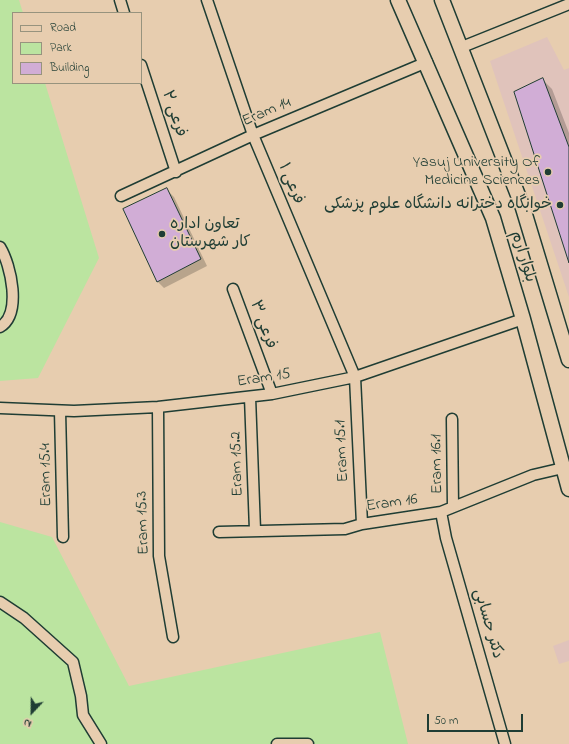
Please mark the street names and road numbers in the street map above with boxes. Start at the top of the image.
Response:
street label: فرعی ۲ [156,88,190,140]
street label: Eram 14 [240,94,294,132]
street label: فرعی ۱ [273,161,307,207]
street label: بلوار ارم [505,229,539,285]
street label: فرعی ۳ [244,298,280,352]
street label: Eram 15 [236,365,292,393]
street label: Eram 15.1 [332,419,354,483]
street label: Eram 15.2 [227,431,249,497]
street label: Eram 16.1 [428,434,448,494]
street label: Eram 15.4 [37,443,57,507]
street label: Eram 15.3 [133,491,155,555]
street label: Eram 16 [365,491,419,517]
street label: دکتر حسابی [468,587,506,661]

